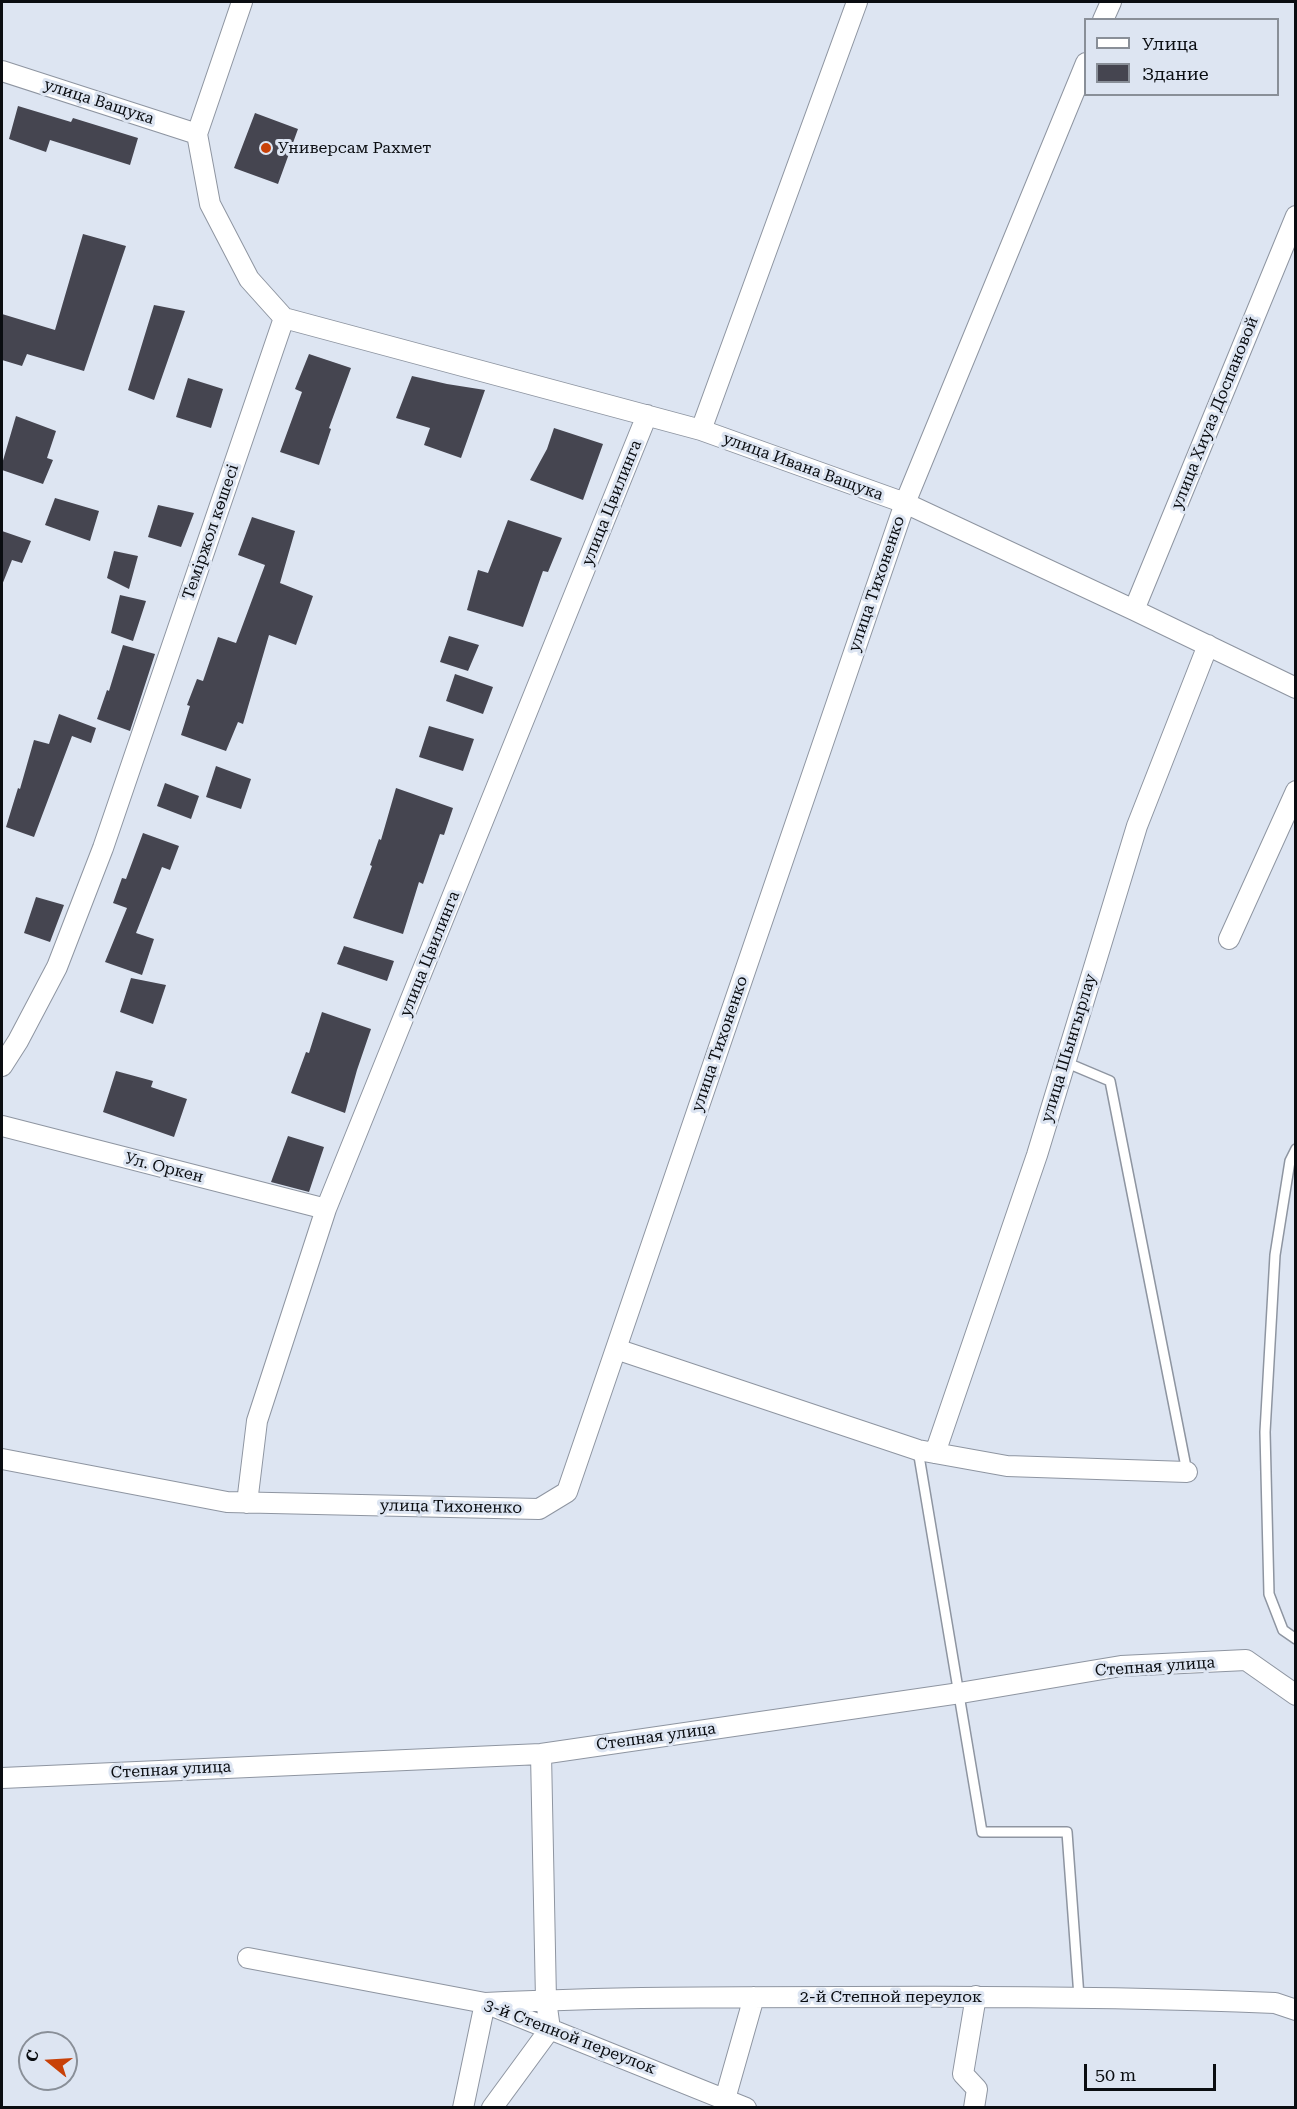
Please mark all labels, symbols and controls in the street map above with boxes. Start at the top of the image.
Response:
legend [1084,18,1279,96]
text: Улица [1142,33,1198,54]
text: Здание [1142,63,1209,84]
street label: улица Ващука [42,75,156,129]
place label: Универсам Рахмет [278,138,431,158]
marker: Универсам Рахмет [259,141,273,155]
street label: улица Хиуаз Доспановой [1168,314,1262,512]
street label: улица Ивана Ващука [720,429,886,505]
street label: улица Цвилинга [578,437,646,569]
street label: Теміржол көшесі [179,462,243,602]
street label: улица Тихоненко [845,514,909,654]
street label: улица Цвилинга [396,888,464,1020]
street label: улица Шынгырлау [1037,971,1101,1125]
street label: улица Тихоненко [688,974,752,1114]
street label: Ул. Оркен [123,1149,205,1187]
street label: улица Тихоненко [380,1496,522,1518]
street label: Степная улица [1094,1653,1216,1681]
street label: Степная улица [595,1719,717,1755]
street label: Степная улица [110,1757,232,1783]
street label: 2-й Степной переулок [800,1987,982,2007]
street label: 3-й Степной переулок [481,1995,659,2079]
north arrow [18,2031,78,2091]
text: С [22,2048,43,2064]
scale bar [1087,2052,1219,2090]
text: 50 m [1095,2064,1136,2085]

